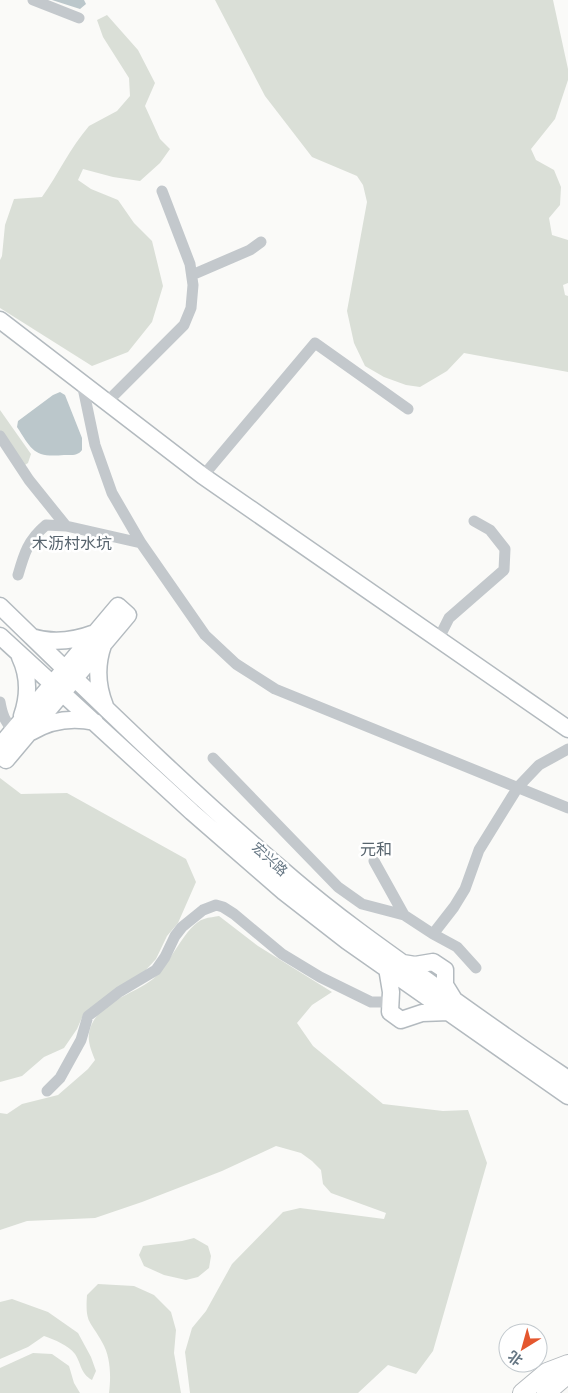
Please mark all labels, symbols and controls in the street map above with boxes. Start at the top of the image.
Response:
district label: 木沥村水坑 [32,534,112,552]
street label: 宏兴路 [249,839,291,879]
district label: 元和 [360,840,392,858]
north arrow [498,1323,548,1373]
text: 北 [505,1348,526,1369]

